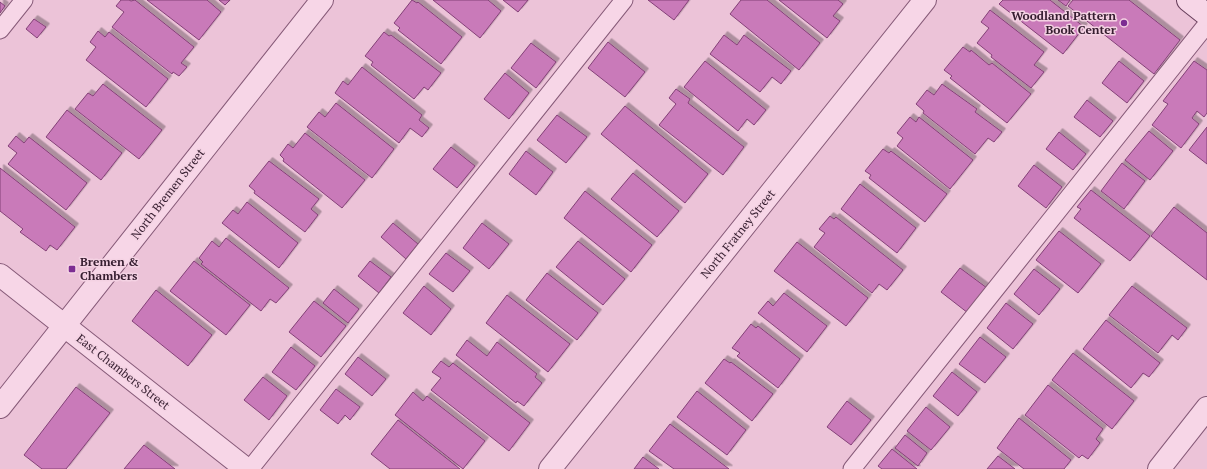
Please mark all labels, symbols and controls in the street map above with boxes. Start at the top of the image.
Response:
place label: Woodland Pattern Book Center [1011,8,1117,37]
marker: Woodland Pattern Book Center [1119,18,1129,28]
street label: North Bremen Street [128,145,208,242]
street label: North Fratney Street [697,186,778,281]
place label: Bremen & Chambers [80,254,139,283]
marker: Bremen & Chambers [67,264,77,274]
street label: East Chambers Street [74,331,173,413]

